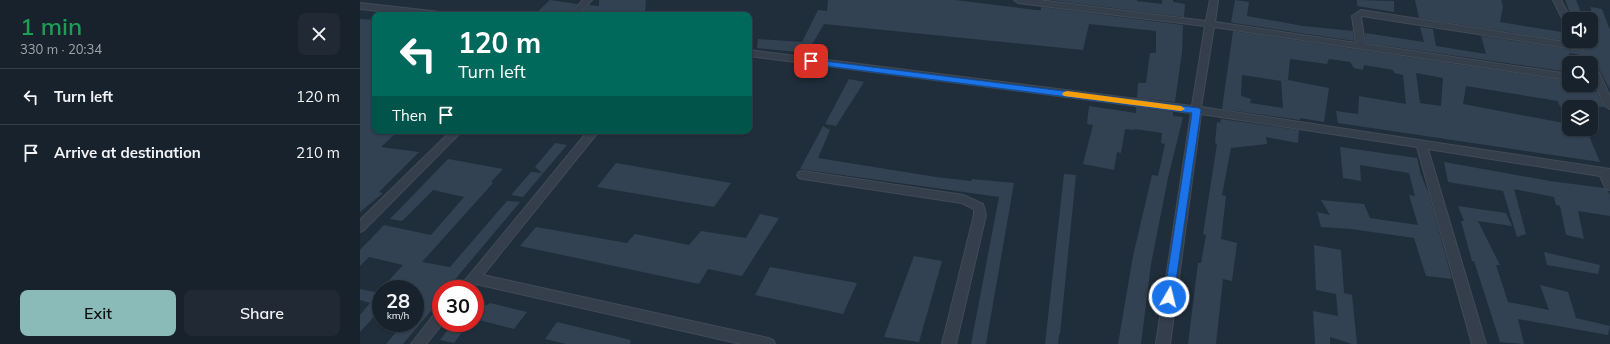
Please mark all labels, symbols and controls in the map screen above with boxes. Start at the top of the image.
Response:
text: 1 min [20,11,82,41]
map controls [1562,12,1598,136]
button: sound [1562,12,1598,48]
button: close [298,13,340,55]
text: 120 m [458,25,541,60]
icon: left [392,28,444,80]
text: 330 m · 20:34 [20,41,102,57]
pin [794,44,828,78]
icon: arrive [800,50,822,72]
button: search [1562,56,1598,92]
text: Turn left [458,60,526,83]
icon: left [20,86,42,108]
text: Turn left [54,87,113,106]
text: 120 m [296,87,340,106]
button: layers [1562,100,1598,136]
icon: arrive [435,104,457,126]
text: Then [392,106,427,125]
icon: arrive [20,142,42,164]
text: Arrive at destination [54,143,201,162]
text: 210 m [296,143,340,162]
position arrow [1148,276,1190,318]
speed limit sign: 30 [432,280,484,332]
text: 28 [386,288,410,313]
button: Exit [20,290,176,336]
button: Share [184,290,340,336]
text: km/h [387,309,409,322]

